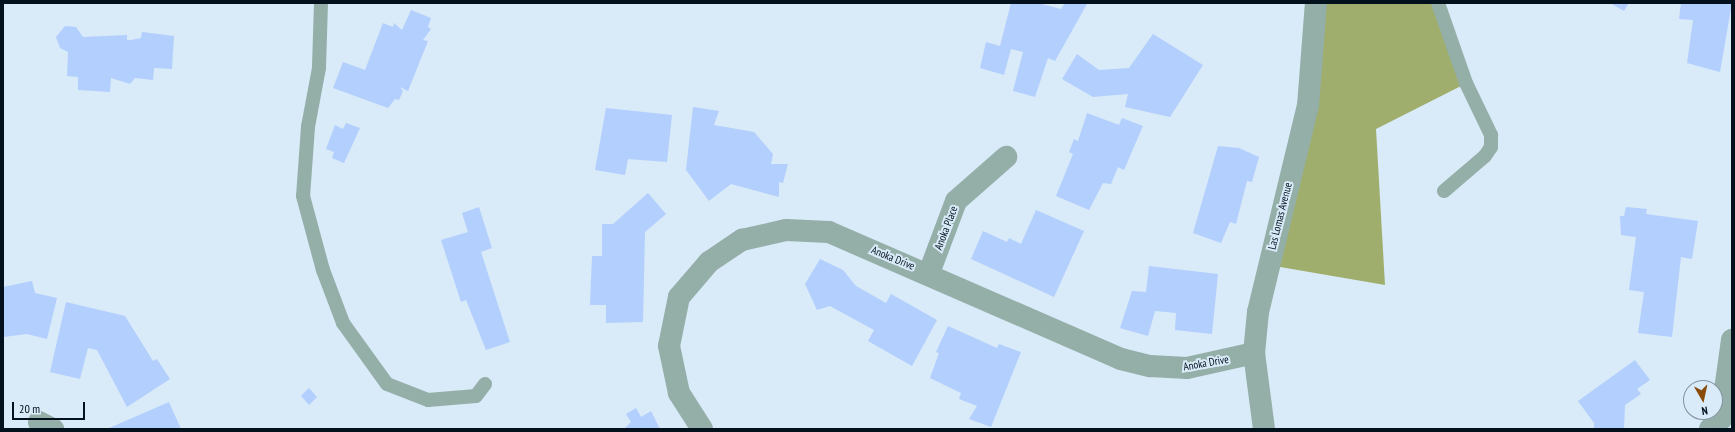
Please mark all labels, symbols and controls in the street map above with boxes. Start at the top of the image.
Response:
street label: Las Lomas Avenue [1265,181,1295,251]
street label: Anoka Place [932,204,960,252]
street label: Anoka Drive [869,243,917,273]
street label: Anoka Drive [1182,353,1230,373]
north arrow [1683,380,1723,420]
scale bar [14,394,87,420]
text: 20 m [19,401,40,416]
text: N [1701,403,1709,418]

